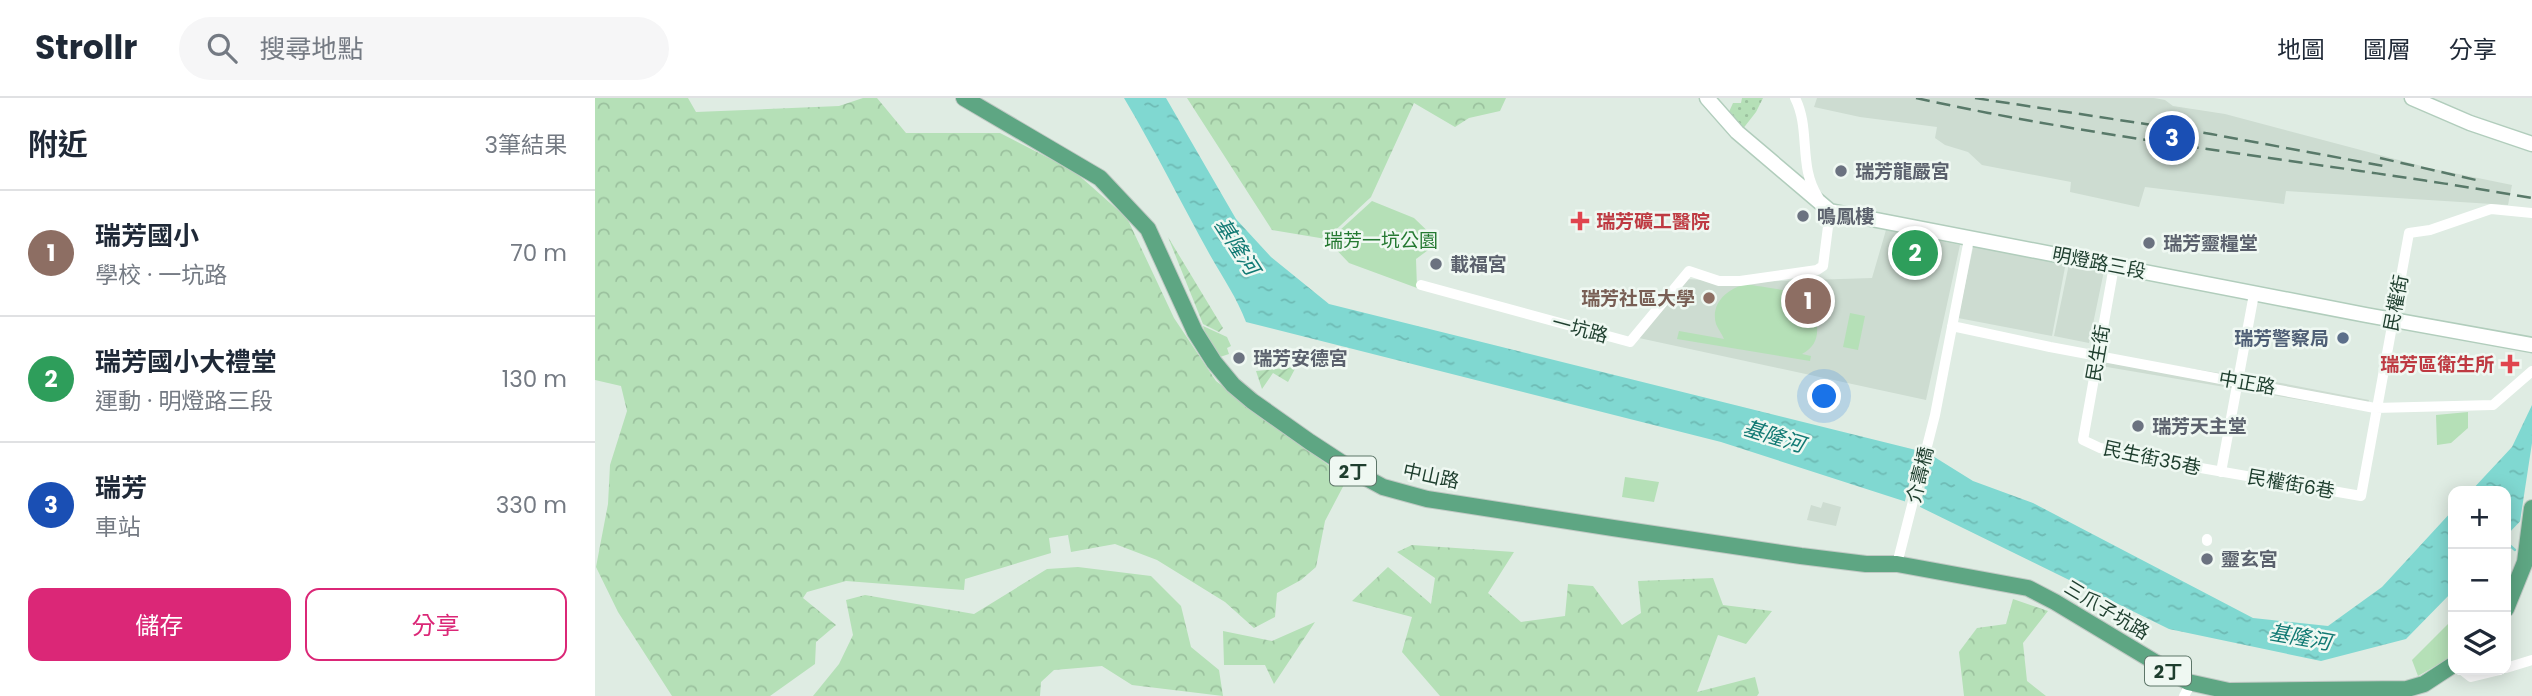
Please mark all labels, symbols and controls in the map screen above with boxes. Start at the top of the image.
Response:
search box [179,17,669,80]
text: Strollr [35,24,137,71]
icon: search [203,29,241,67]
text: 搜尋地點 [259,31,363,67]
text: 地圖 [2277,33,2325,66]
text: 圖層 [2363,33,2411,66]
text: 分享 [2449,33,2497,66]
pin: 3 [2149,112,2195,164]
text: 附近 [28,123,88,166]
text: 3筆結果 [484,129,567,161]
place label: 瑞芳龍嚴宮 [1855,158,1950,185]
marker: 瑞芳龍嚴宮 [1833,163,1849,179]
place label: 鳴鳳樓 [1817,203,1874,230]
place label: 瑞芳礦工醫院 [1596,208,1710,235]
marker: 鳴鳳樓 [1795,208,1811,224]
marker: 瑞芳礦工醫院 [1570,211,1590,231]
water label: 基隆河 [1208,212,1268,284]
text: 瑞芳國小 [95,218,199,254]
park label: 瑞芳一坑公園 [1324,227,1438,254]
pin: 2 [1892,227,1938,279]
place label: 瑞芳靈糧堂 [2163,230,2258,257]
marker: 瑞芳靈糧堂 [2141,235,2157,251]
text: 1 [47,237,55,269]
text: 70 m [510,237,567,269]
street label: 明燈路三段 [2050,241,2148,285]
place label: 載福宮 [1450,251,1507,278]
marker: 載福宮 [1428,256,1444,272]
text: 學校 · 一坑路 [95,259,227,291]
street label: 民權街 [2377,272,2415,334]
pin: 1 [1785,275,1831,327]
place label: 瑞芳社區大學 [1581,285,1695,312]
marker: 瑞芳社區大學 [1701,290,1717,306]
street label: 一坑路 [1549,309,1611,349]
street label: 民生街 [2080,323,2116,383]
place label: 瑞芳警察局 [2234,325,2329,352]
marker: 瑞芳警察局 [2335,330,2351,346]
text: 瑞芳國小大禮堂 [95,344,277,380]
place label: 瑞芳安德宮 [1253,345,1348,372]
marker: 瑞芳安德宮 [1231,350,1247,366]
place label: 瑞芳區衛生所 [2380,351,2494,378]
marker: 瑞芳區衛生所 [2500,354,2520,374]
text: 2 [44,363,58,395]
text: 130 m [502,363,567,395]
street label: 中正路 [2217,365,2277,401]
your location [1807,379,1841,413]
text: 運動 · 明燈路三段 [95,385,273,417]
water label: 基隆河 [1740,413,1812,460]
place label: 瑞芳天主堂 [2152,413,2247,440]
marker: 瑞芳天主堂 [2130,418,2146,434]
street label: 民生街35巷 [2101,434,2203,482]
street label: 介壽橋 [1900,444,1940,506]
road number: 2丁 [1330,456,1376,486]
street label: 中山路 [1400,457,1462,495]
street label: 民權街6巷 [2245,463,2337,505]
text: 瑞芳 [95,470,147,506]
map controls [2448,486,2511,675]
button: + [2448,486,2511,549]
text: 3 [44,489,58,521]
text: 330 m [496,489,567,521]
text: 車站 [95,511,141,543]
place label: 靈玄宮 [2221,546,2278,573]
button: − [2448,549,2511,612]
marker: 靈玄宮 [2199,551,2215,567]
street label: 三爪子坑路 [2059,574,2155,646]
button: 儲存 [28,588,291,661]
button: 分享 [305,588,567,661]
button: layers [2448,612,2511,675]
water label: 基隆河 [2266,617,2337,657]
road number: 2丁 [2145,656,2191,686]

